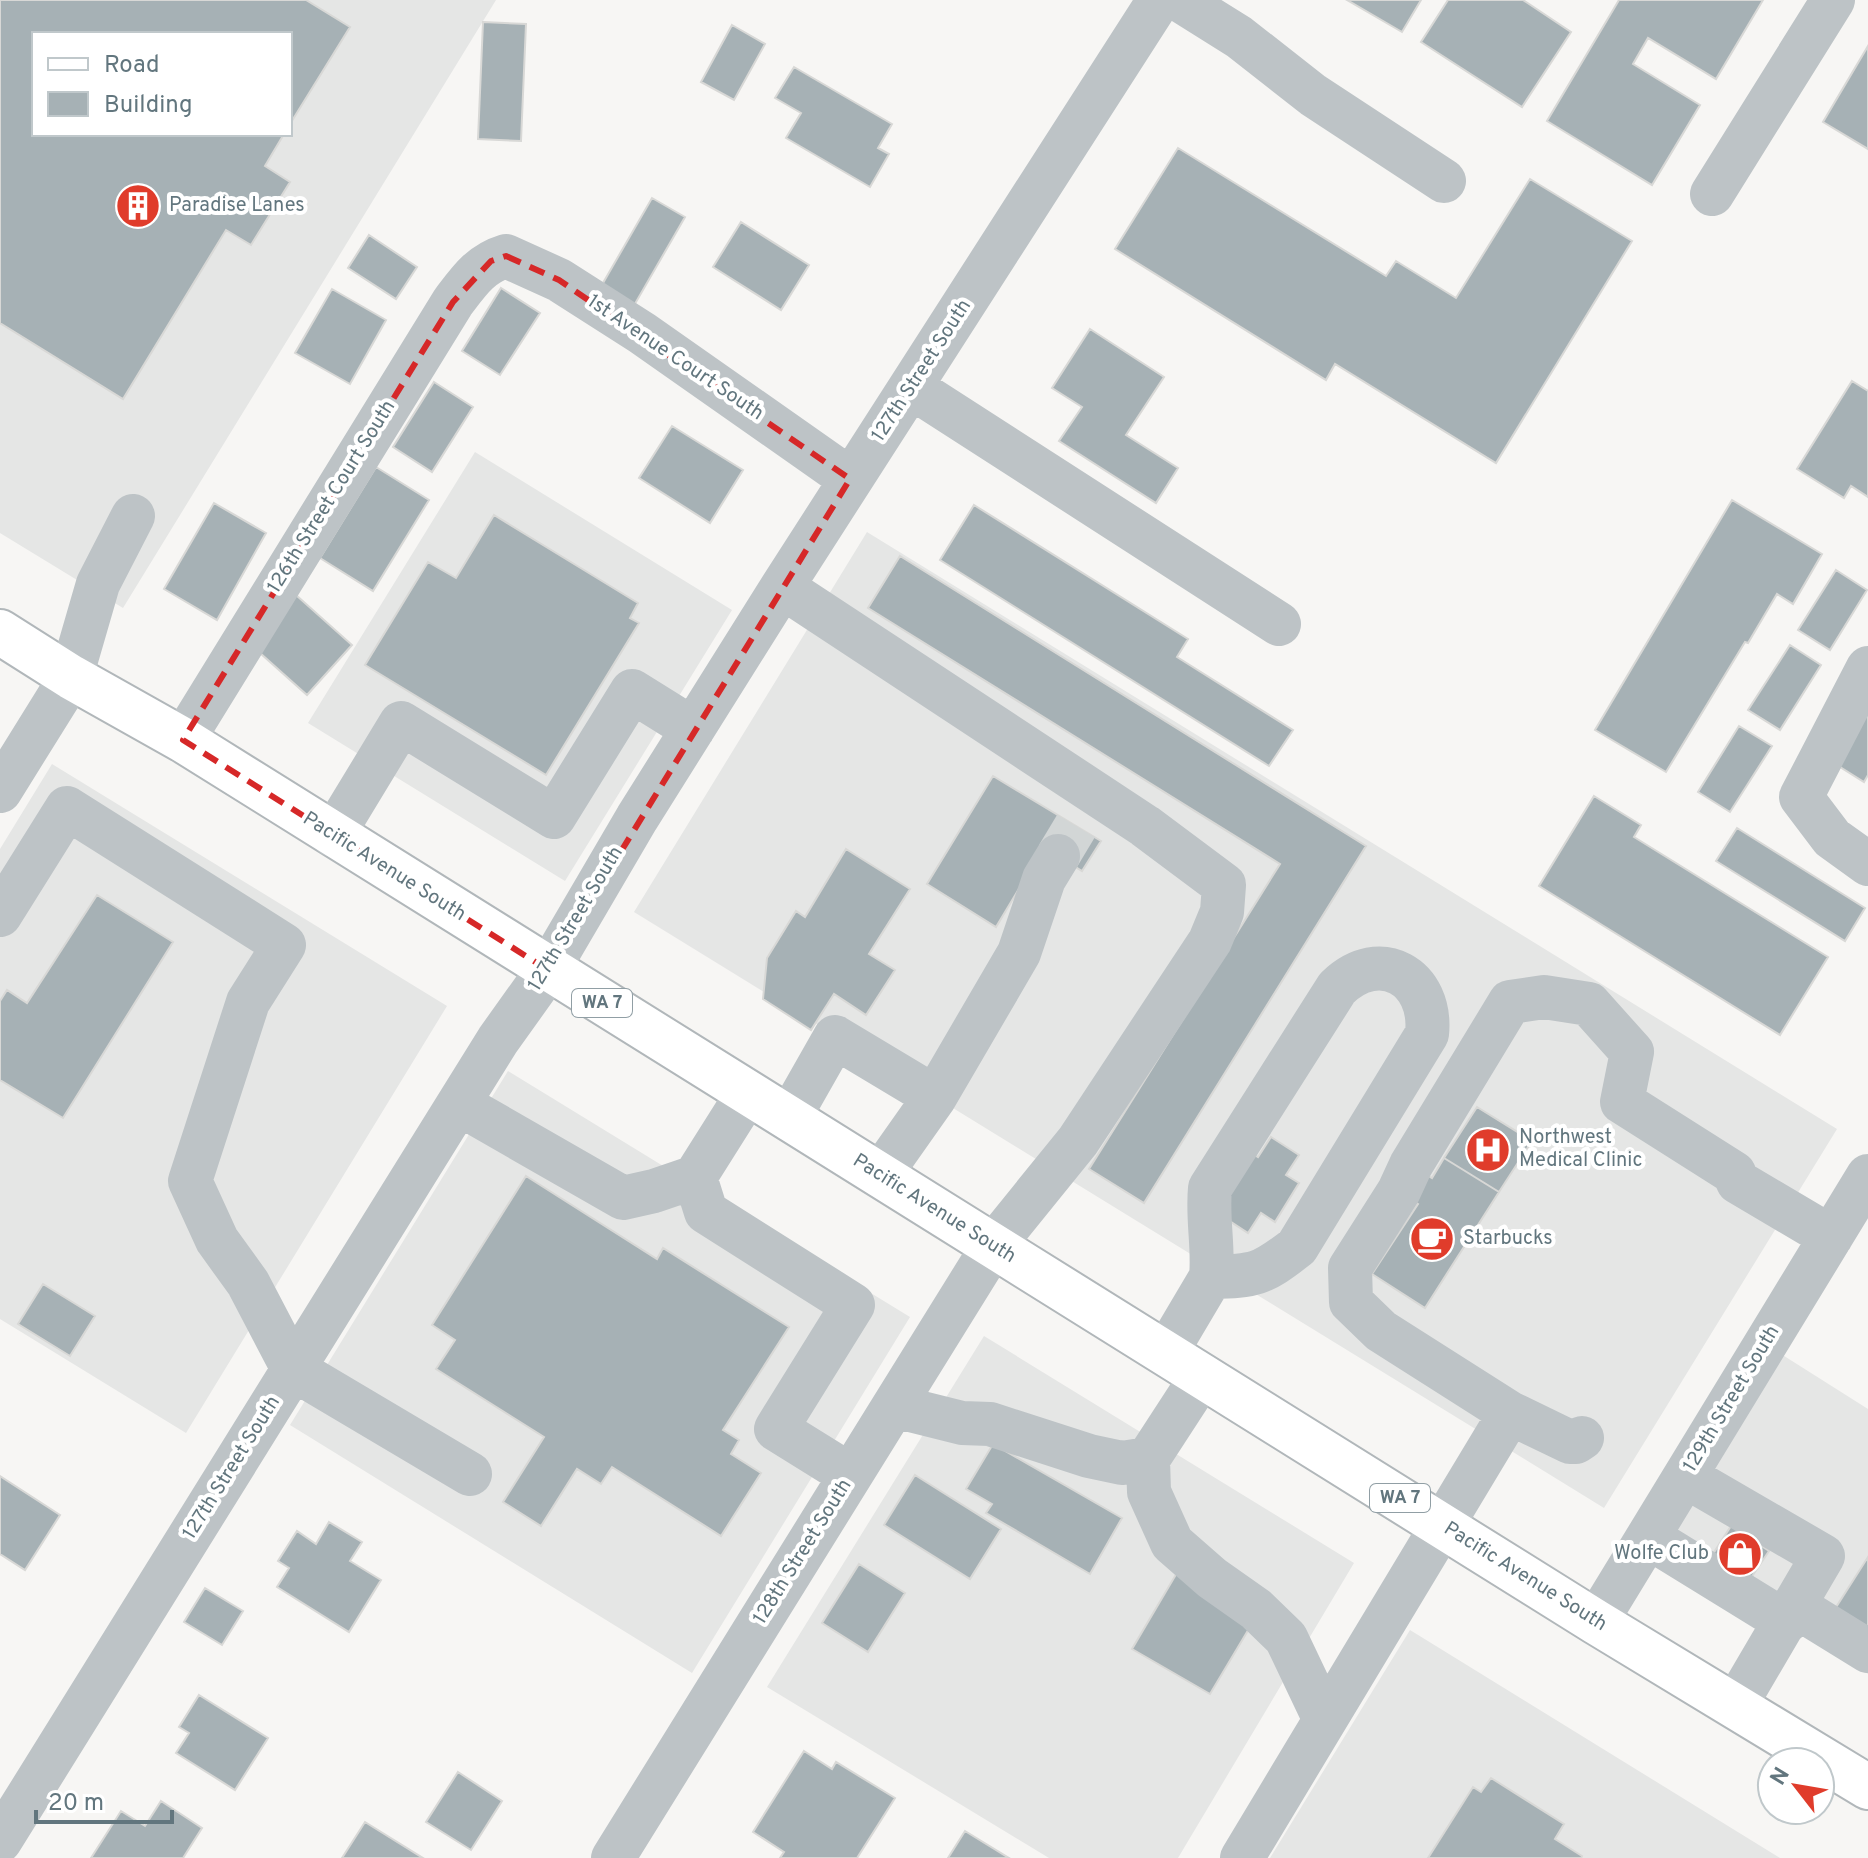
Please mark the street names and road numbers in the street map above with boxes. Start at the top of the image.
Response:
street label: 1st Avenue Court South [582,289,768,427]
street label: 127th Street South [866,295,978,447]
street label: 126th Street Court South [262,396,402,598]
street label: Pacific Avenue South [297,806,471,928]
street label: 127th Street South [522,842,630,996]
road number: WA 7 [572,989,632,1017]
street label: Pacific Avenue South [847,1148,1021,1270]
street label: 129th Street South [1678,1321,1786,1477]
street label: 127th Street South [177,1391,287,1545]
street label: 128th Street South [748,1474,858,1630]
road number: WA 7 [1370,1484,1430,1512]
street label: Pacific Avenue South [1438,1516,1612,1638]

